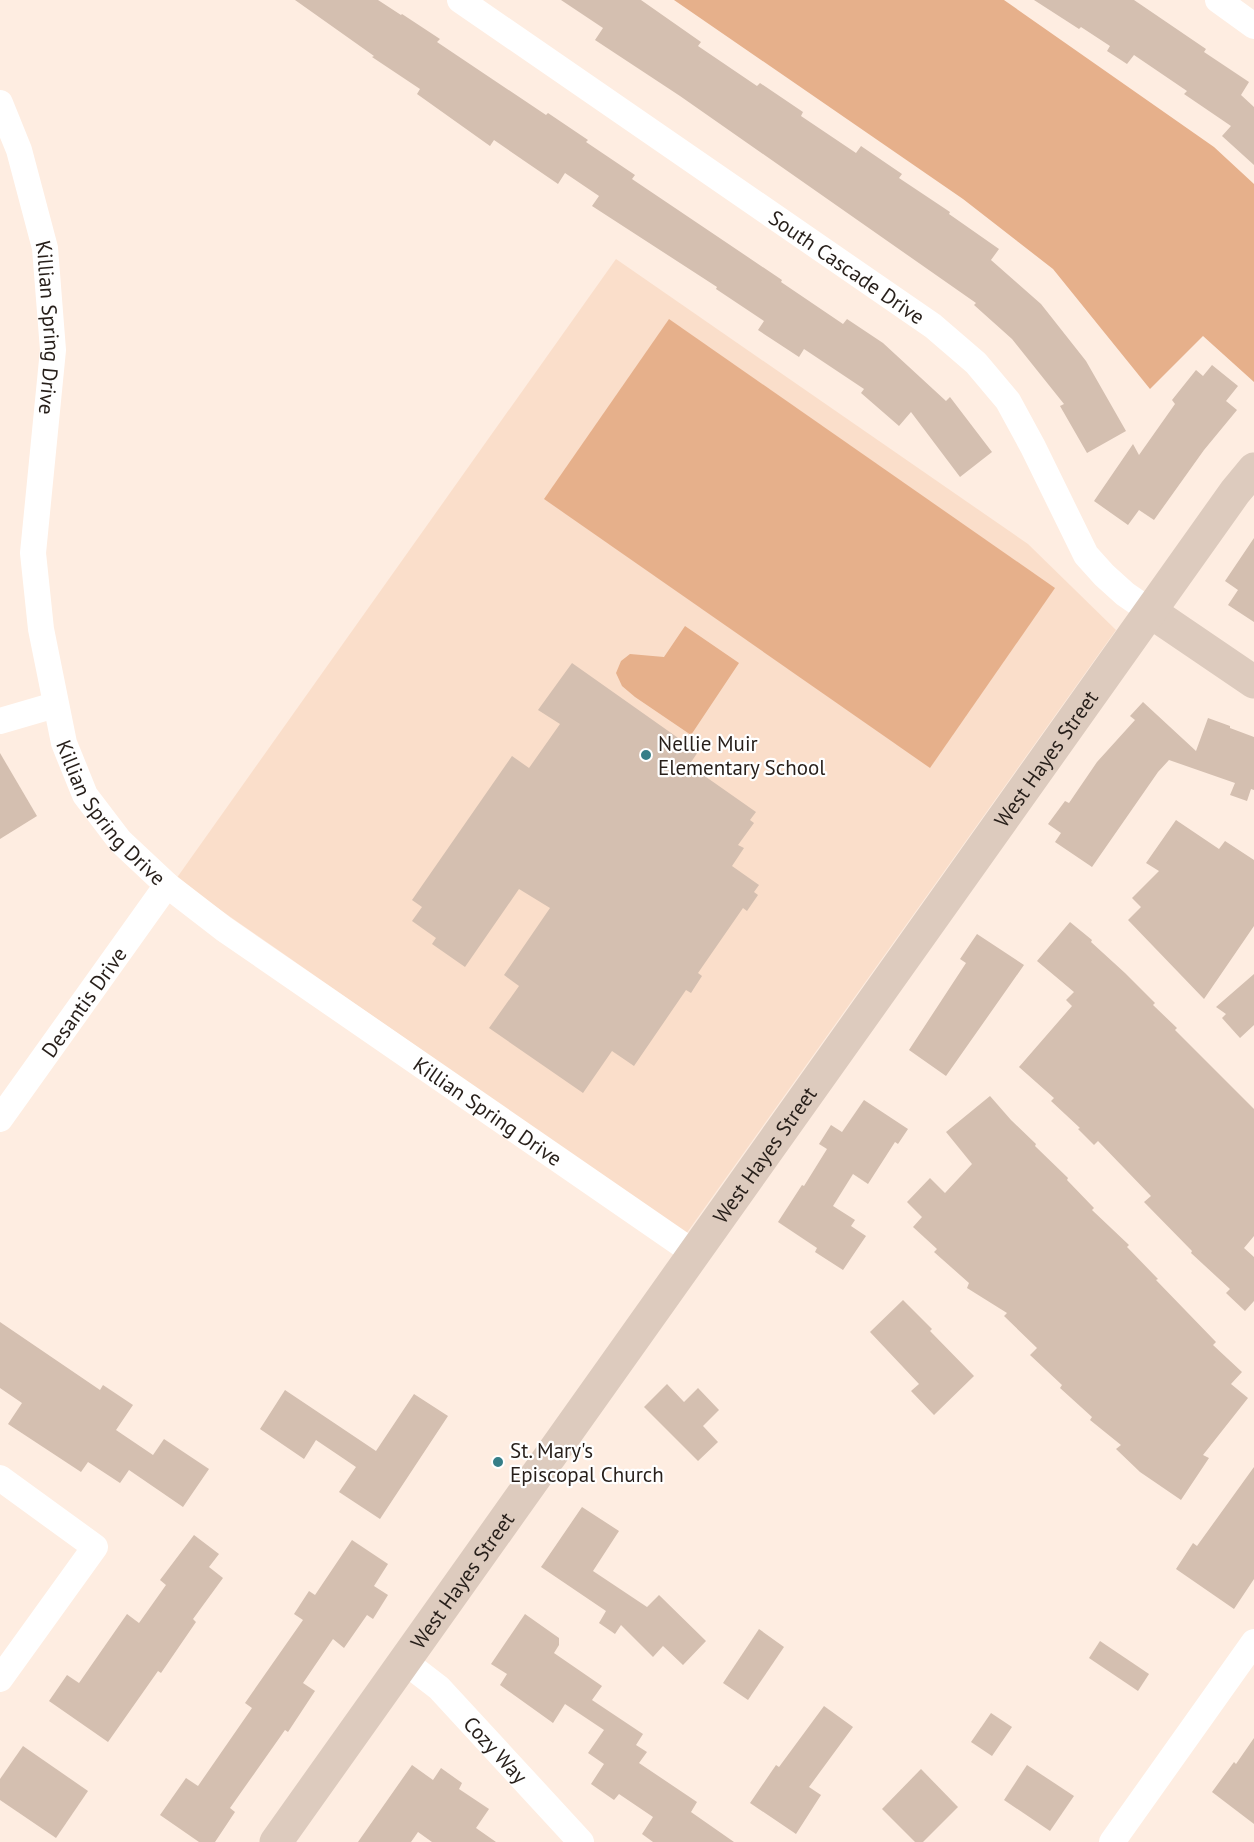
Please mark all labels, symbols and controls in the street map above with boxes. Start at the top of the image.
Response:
street label: South Cascade Drive [764,204,930,330]
street label: Killian Spring Drive [30,237,67,416]
street label: West Hayes Street [988,685,1103,832]
place label: Nellie Muir Elementary School [658,730,825,781]
street label: Killian Spring Drive [51,736,172,891]
marker: Nellie Muir Elementary School [639,748,653,762]
street label: Desantis Drive [35,941,132,1062]
street label: Killian Spring Drive [408,1050,568,1172]
street label: West Hayes Street [706,1081,822,1228]
place label: St. Mary's Episcopal Church [510,1437,664,1488]
marker: St. Mary's Episcopal Church [491,1455,505,1469]
street label: West Hayes Street [404,1507,520,1654]
street label: Cozy Way [458,1710,534,1789]

